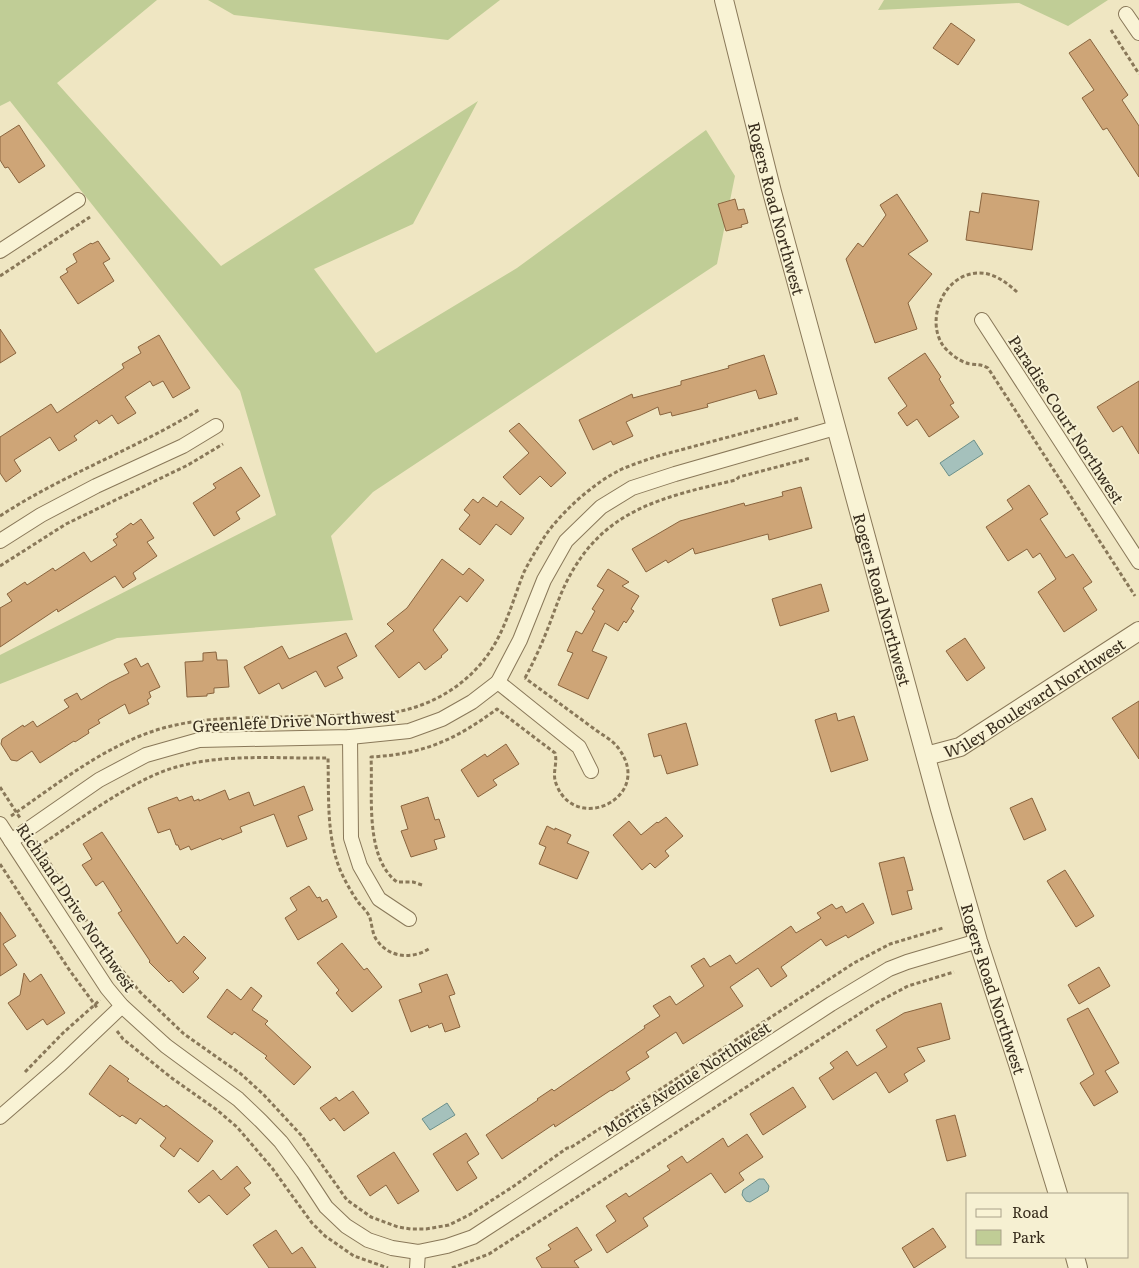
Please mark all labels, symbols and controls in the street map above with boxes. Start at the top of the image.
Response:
street label: Rogers Road Northwest [743,119,812,298]
street label: Paradise Court Northwest [1003,330,1131,509]
street label: Rogers Road Northwest [848,510,918,689]
street label: Wiley Boulevard Northwest [941,631,1130,763]
street label: Greenlefe Drive Northwest [192,703,397,737]
street label: Richland Drive Northwest [11,818,143,997]
street label: Rogers Road Northwest [956,900,1033,1078]
street label: Morris Avenue Northwest [597,1014,775,1141]
legend [966,1193,1129,1258]
text: Road [1012,1200,1048,1223]
text: Park [1012,1225,1046,1248]

